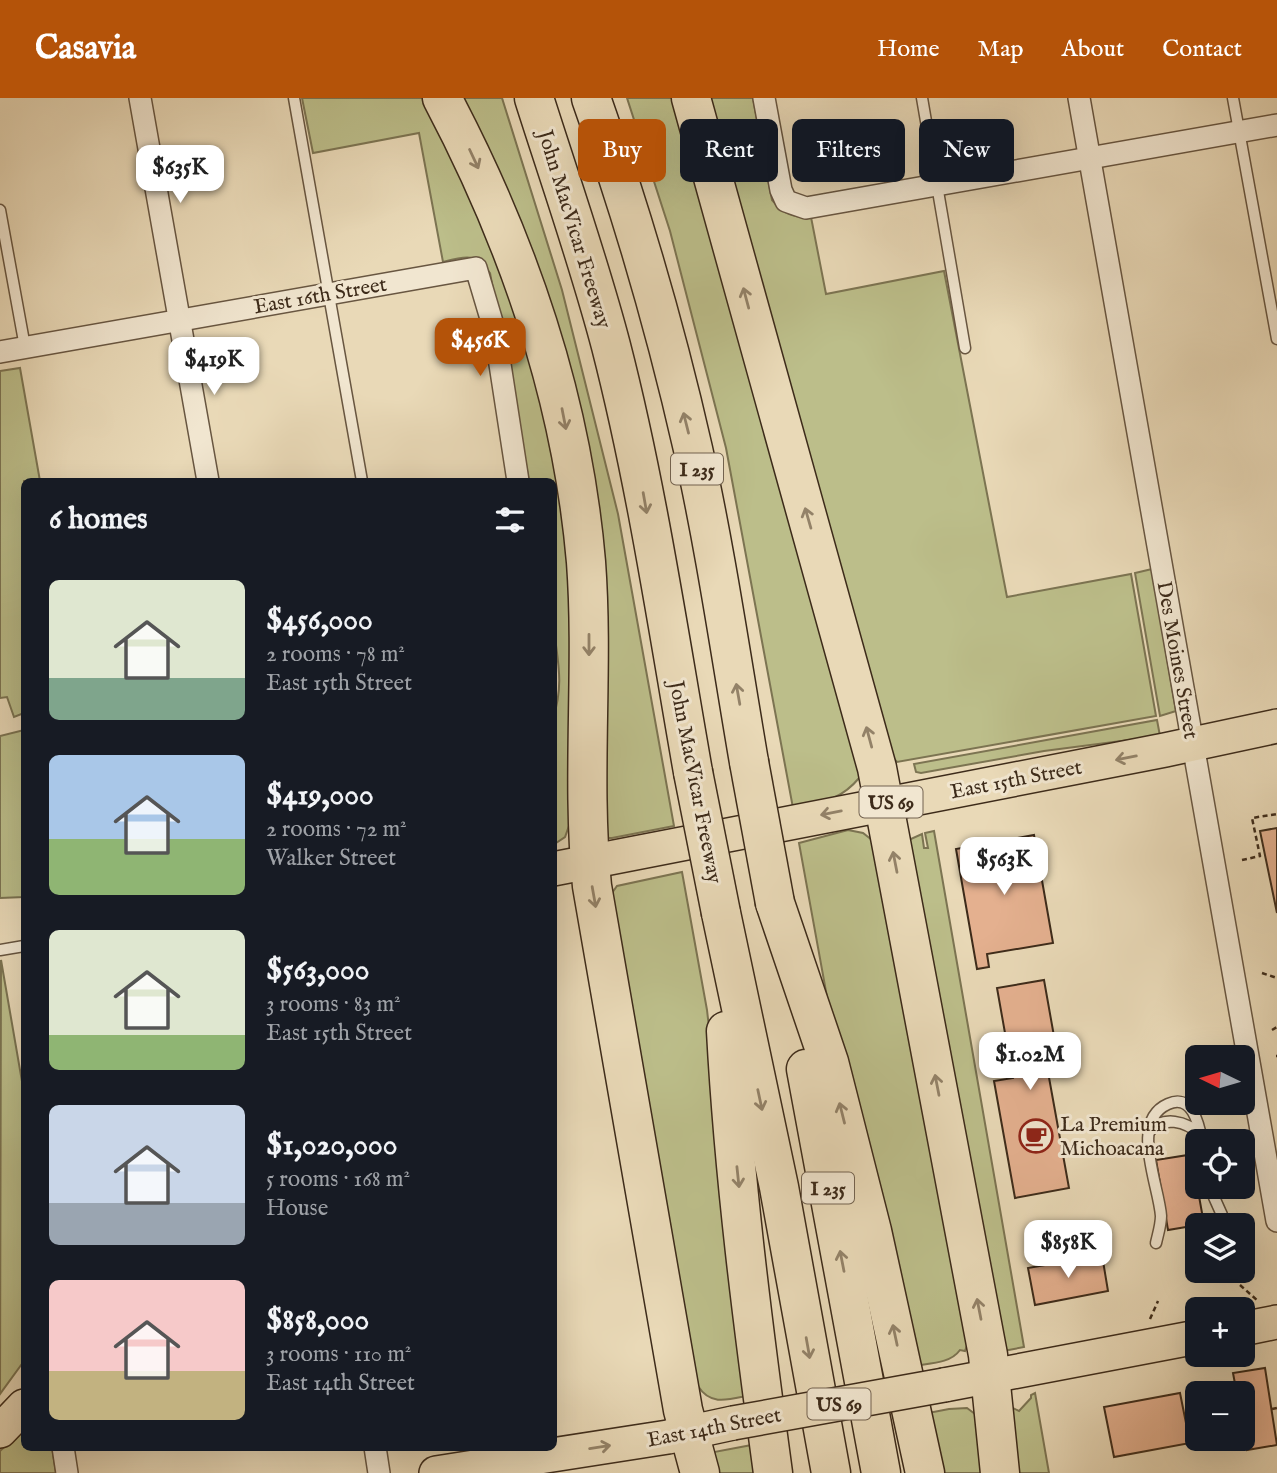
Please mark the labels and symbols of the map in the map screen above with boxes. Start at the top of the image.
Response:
street label: John MacVicar Freeway [530,125,617,333]
pin: $635K [131,146,229,205]
one-way arrow [467,148,481,169]
street label: East 16th Street [252,271,389,321]
one-way arrow [739,288,752,310]
pin: $456K [431,318,529,378]
pin: $419K [165,338,263,397]
one-way arrow [558,407,572,430]
one-way arrow [679,412,692,435]
road number: I 235 [671,454,723,484]
one-way arrow [639,491,652,514]
one-way arrow [800,507,813,529]
street label: Des Moines Street [1149,579,1204,741]
one-way arrow [582,633,596,656]
street label: John MacVicar Freeway [661,677,728,887]
one-way arrow [731,684,744,706]
one-way arrow [861,726,874,748]
one-way arrow [1115,751,1138,765]
street label: East 15th Street [948,754,1084,806]
road number: US 69 [860,786,922,818]
one-way arrow [820,807,843,821]
pin: $563K [955,838,1053,897]
one-way arrow [888,851,901,874]
one-way arrow [588,885,601,908]
pin: $1.02M [973,1032,1087,1092]
north arrow [1185,1045,1255,1115]
one-way arrow [930,1074,943,1097]
one-way arrow [754,1088,768,1111]
one-way arrow [835,1102,848,1125]
place label: La Premium Michoacana [1060,1112,1167,1163]
cafe icon: La Premium Michoacana [1017,1117,1055,1155]
one-way arrow [732,1165,745,1188]
road number: I 235 [802,1172,854,1204]
pin: $858K [1019,1220,1117,1280]
one-way arrow [835,1250,848,1273]
one-way arrow [972,1298,985,1321]
one-way arrow [887,1324,901,1347]
one-way arrow [802,1336,815,1359]
road number: US 69 [808,1388,870,1420]
street label: East 14th Street [645,1402,784,1455]
one-way arrow [588,1441,611,1454]

